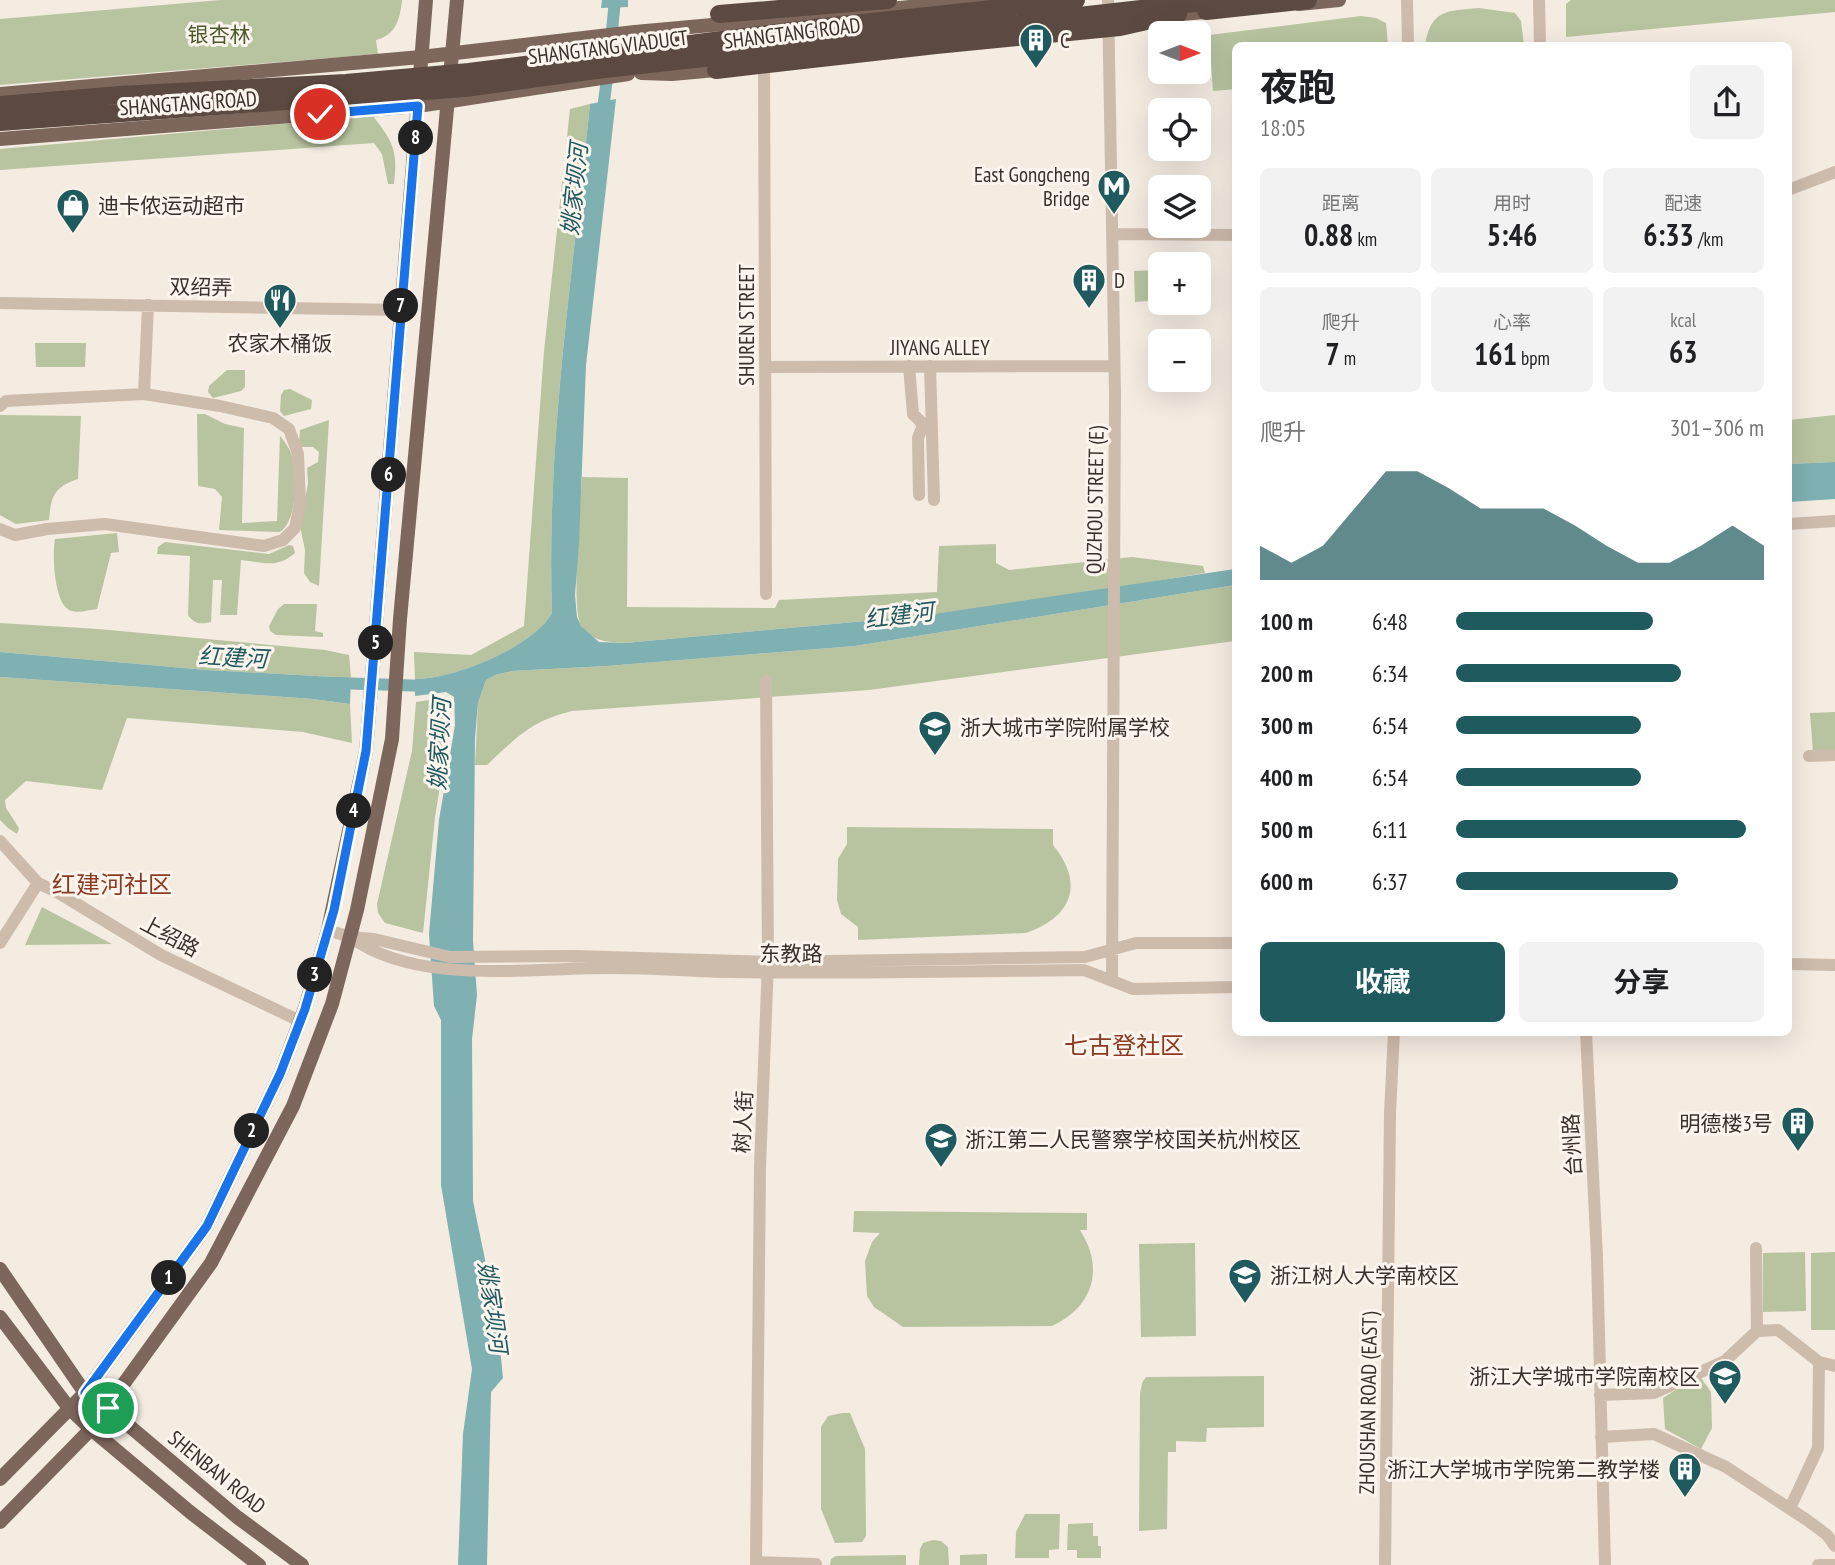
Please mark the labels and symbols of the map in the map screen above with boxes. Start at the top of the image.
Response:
street label: SHANGTANG ROAD [722,11,862,55]
park label: 银杏林 [188,21,251,48]
building icon: C [1017,21,1055,70]
north arrow [1148,21,1211,84]
street label: SHANGTANG VIADUCT [527,24,690,70]
place label: C [1060,27,1070,54]
pin [290,84,350,144]
street label: SHANGTANG ROAD [118,85,258,121]
pin: 8 [398,120,434,156]
water label: 姚家坝河 [555,138,594,236]
place label: East Gongcheng Bridge [974,161,1090,212]
metro station icon: East Gongcheng Bridge [1095,167,1133,216]
shop icon: 迪卡侬运动超市 [54,186,92,235]
place label: 迪卡侬运动超市 [98,192,245,219]
building icon: D [1070,261,1108,310]
street label: SHUREN STREET [733,263,760,386]
place label: D [1114,267,1125,294]
street label: 双绍弄 [169,273,233,301]
restaurant icon: 农家木桶饭 [261,281,299,330]
pin: 7 [384,288,418,324]
place label: 农家木桶饭 [228,330,333,357]
street label: JIYANG ALLEY [889,334,990,361]
street label: QUZHOU STREET (E) [1080,426,1110,574]
pin: 6 [372,458,406,492]
water label: 红建河 [863,596,939,634]
pin: 5 [358,626,394,660]
water label: 红建河 [198,641,272,673]
water label: 姚家坝河 [422,693,456,791]
school or university icon: 浙大城市学院附属学校 [916,708,954,757]
place label: 浙大城市学院附属学校 [960,714,1170,741]
pin: 4 [336,794,372,828]
district label: 红建河社区 [52,869,172,900]
street label: 上绍路 [136,909,204,963]
street label: 东教路 [760,940,823,967]
pin: 3 [298,958,332,992]
district label: 七古登社区 [1064,1030,1184,1061]
street label: 树人街 [728,1090,758,1154]
building icon: 明德楼3号 [1779,1104,1817,1153]
place label: 明德楼3号 [1680,1110,1773,1137]
street label: 台州路 [1557,1113,1587,1177]
pin: 2 [234,1114,270,1148]
school or university icon: 浙江第二人民警察学校国关杭州校区 [922,1120,960,1169]
place label: 浙江第二人民警察学校国关杭州校区 [965,1126,1301,1153]
school or university icon: 浙江树人大学南校区 [1226,1256,1264,1305]
water label: 姚家坝河 [472,1259,514,1359]
pin: 1 [152,1260,186,1296]
place label: 浙江树人大学南校区 [1270,1262,1459,1289]
street label: ZHOUSHAN ROAD (EAST) [1353,1311,1383,1494]
school or university icon: 浙江大学城市学院南校区 [1706,1357,1744,1406]
place label: 浙江大学城市学院南校区 [1469,1363,1700,1390]
pin [78,1378,138,1438]
street label: SHENBAN ROAD [163,1424,271,1520]
building icon: 浙江大学城市学院第二教学楼 [1666,1450,1704,1499]
place label: 浙江大学城市学院第二教学楼 [1387,1456,1660,1483]

